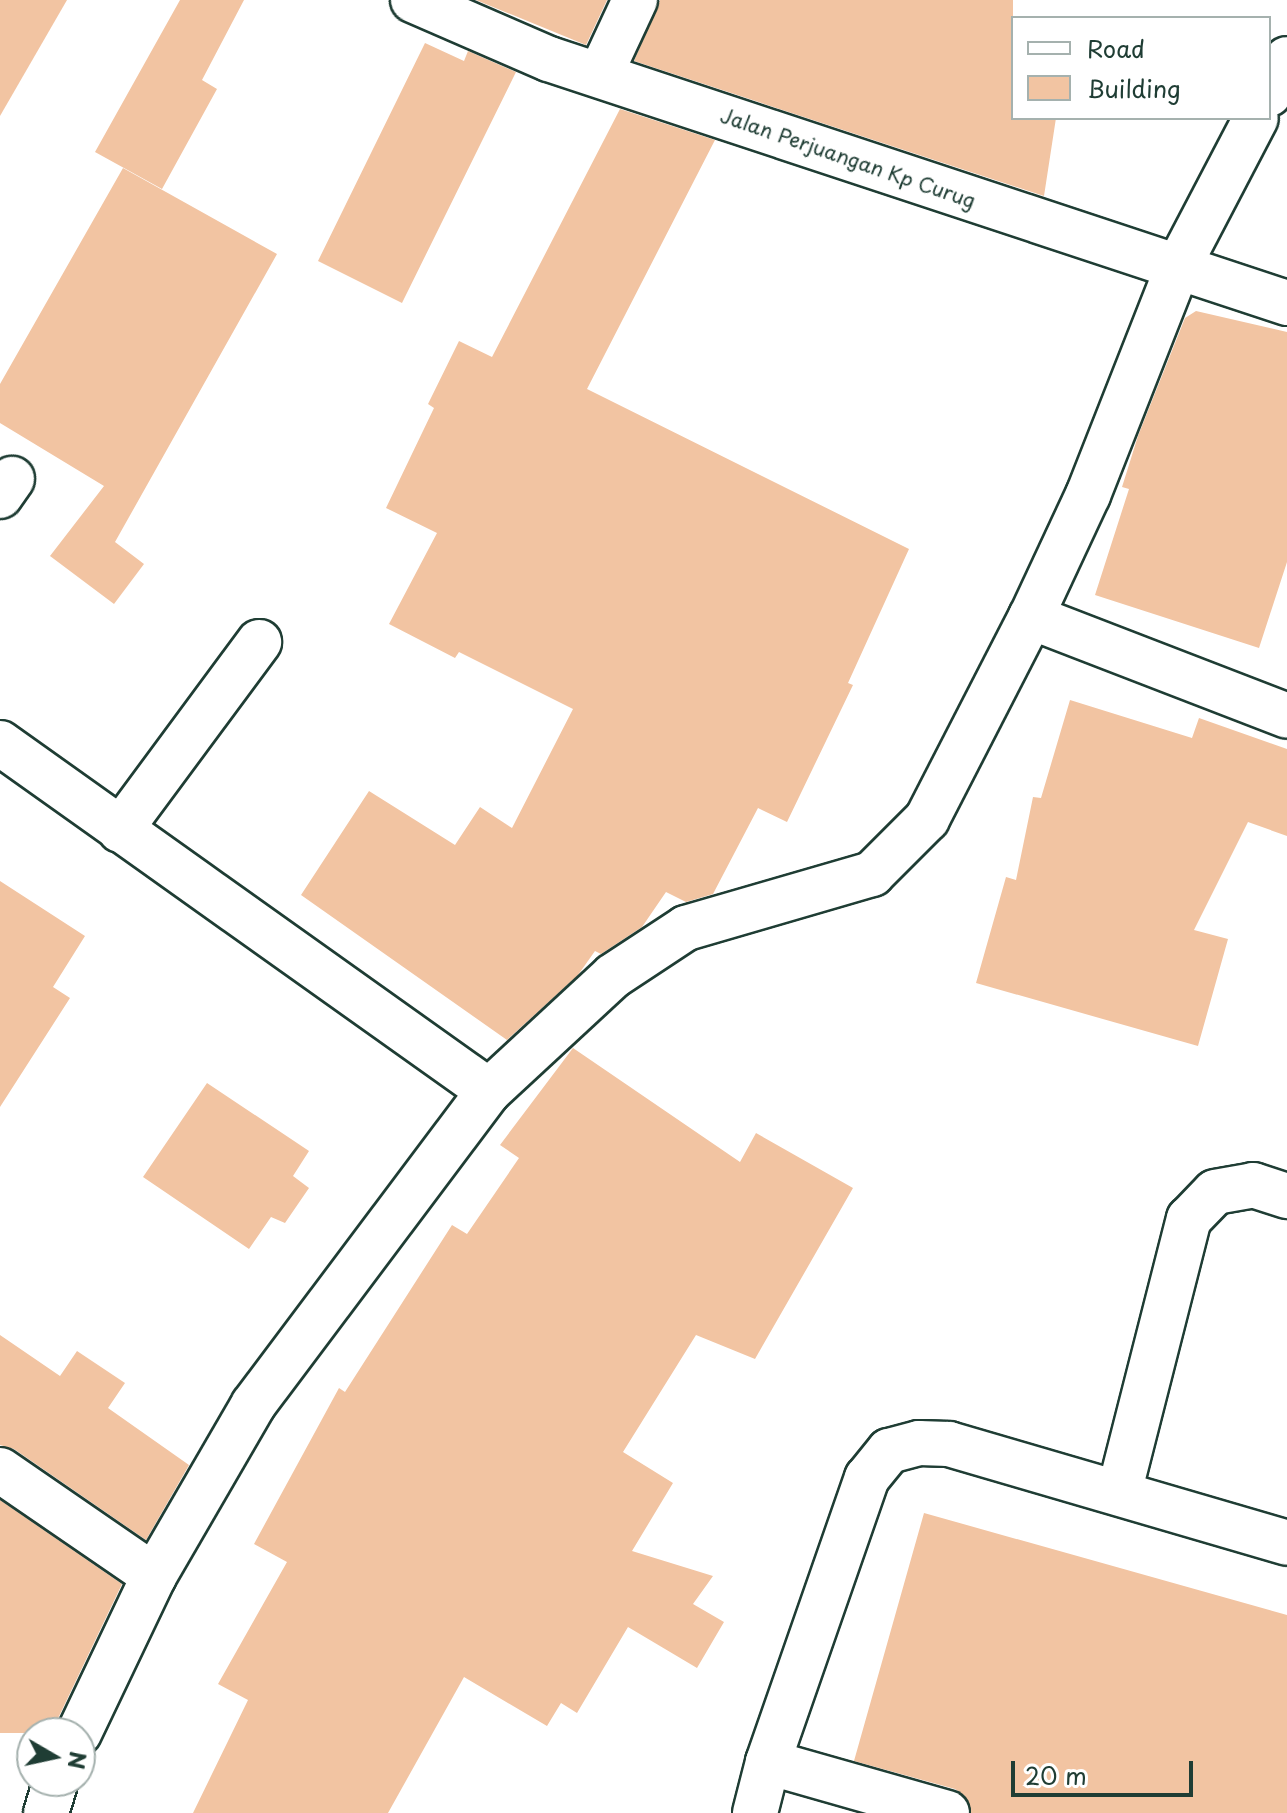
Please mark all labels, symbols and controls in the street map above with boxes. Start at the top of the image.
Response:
legend [1011,16,1271,120]
text: Road [1087,30,1145,66]
text: Building [1087,70,1181,106]
street label: Jalan Perjuangan Kp Curug [717,103,979,213]
north arrow [16,1717,96,1797]
scale bar [1015,1745,1197,1795]
text: N [61,1749,96,1772]
text: 20 m [1025,1757,1087,1793]

